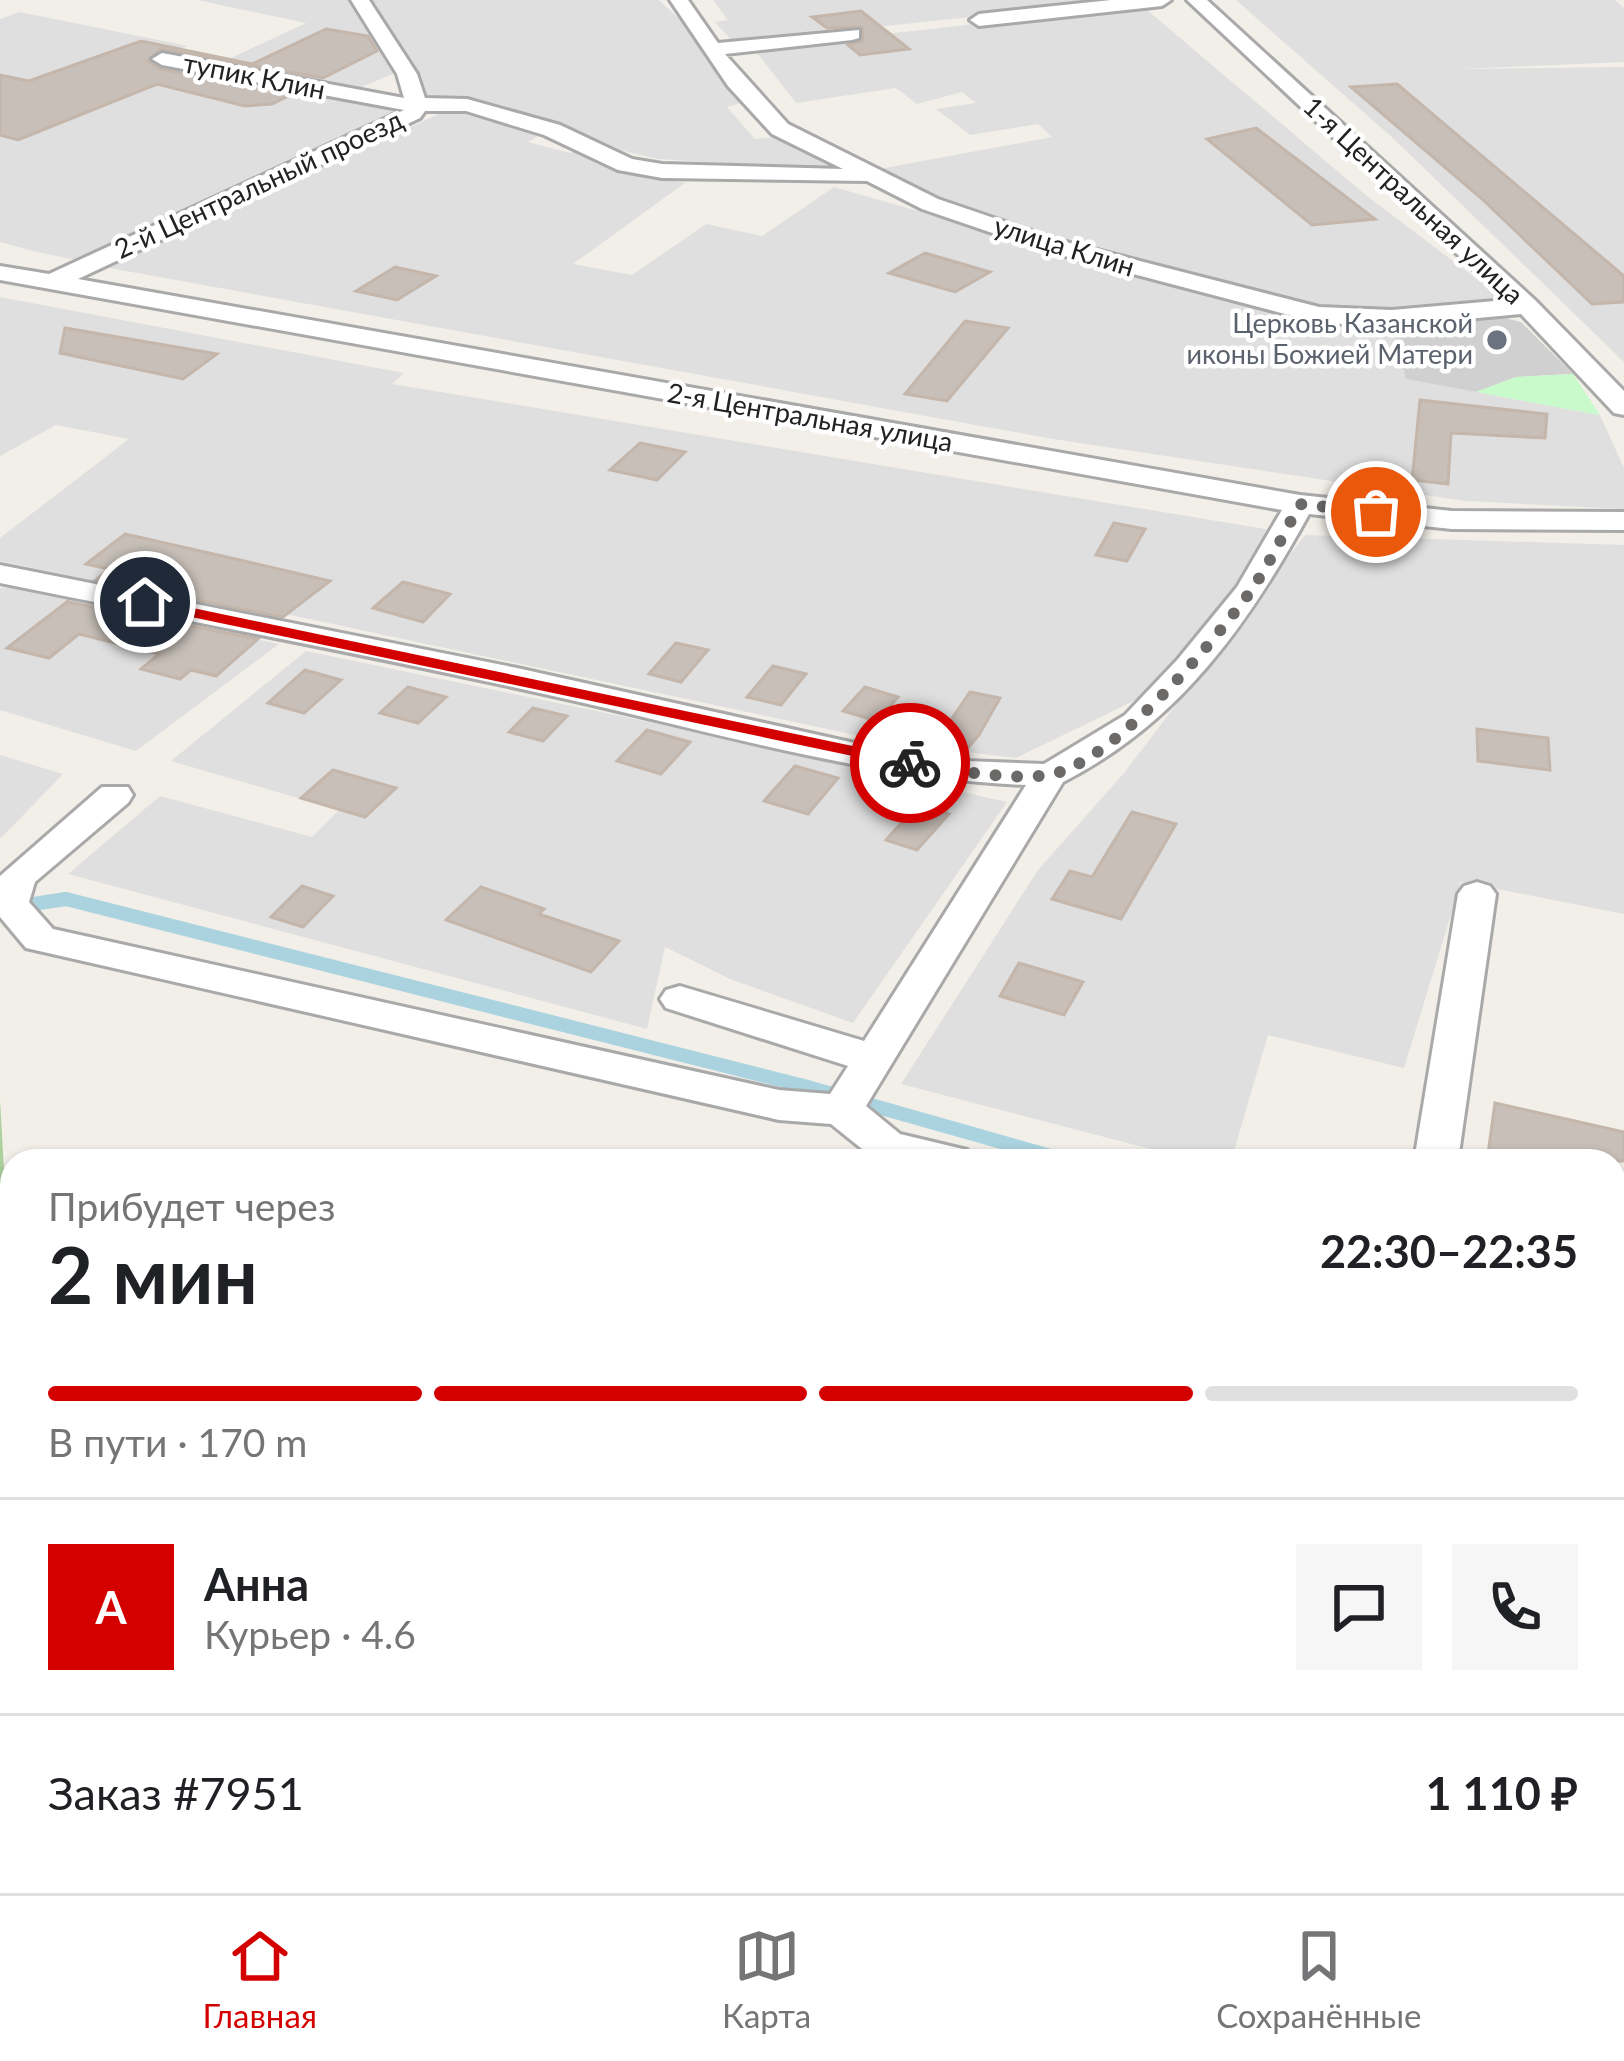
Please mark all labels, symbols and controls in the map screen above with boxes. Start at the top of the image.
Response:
street label: тупик Клин [181,46,328,105]
street label: 1-я Центральная улица [1297,89,1531,311]
street label: 2-й Центральный проезд [109,102,408,265]
street label: улица Клин [990,209,1139,283]
place label: Церковь Казанской иконы Божией Матери [1186,306,1473,370]
marker: Церковь Казанской иконы Божией Матери [1484,327,1510,353]
street label: 2-я Центральная улица [665,375,955,458]
pin [1325,461,1427,563]
icon: bag [1343,479,1409,545]
pin [94,551,196,653]
icon: home [112,569,178,635]
courier [850,703,970,823]
icon: bike [877,730,943,796]
text: Прибудет через [48,1183,335,1229]
text: 22:30–22:35 [1320,1224,1578,1278]
text: 2 мин [48,1227,258,1321]
text: В пути · 170 m [48,1419,307,1465]
button: chat [1296,1544,1422,1670]
button: phone [1452,1544,1578,1670]
text: Анна [204,1557,309,1611]
text: А [95,1580,127,1634]
text: Курьер · 4.6 [204,1611,416,1657]
text: Заказ #7951 [48,1766,304,1820]
text: 1 110 ₽ [1426,1766,1578,1820]
tab: Главная [202,1923,317,2035]
tab: Карта [722,1923,811,2035]
tab: Сохранённые [1216,1923,1422,2035]

